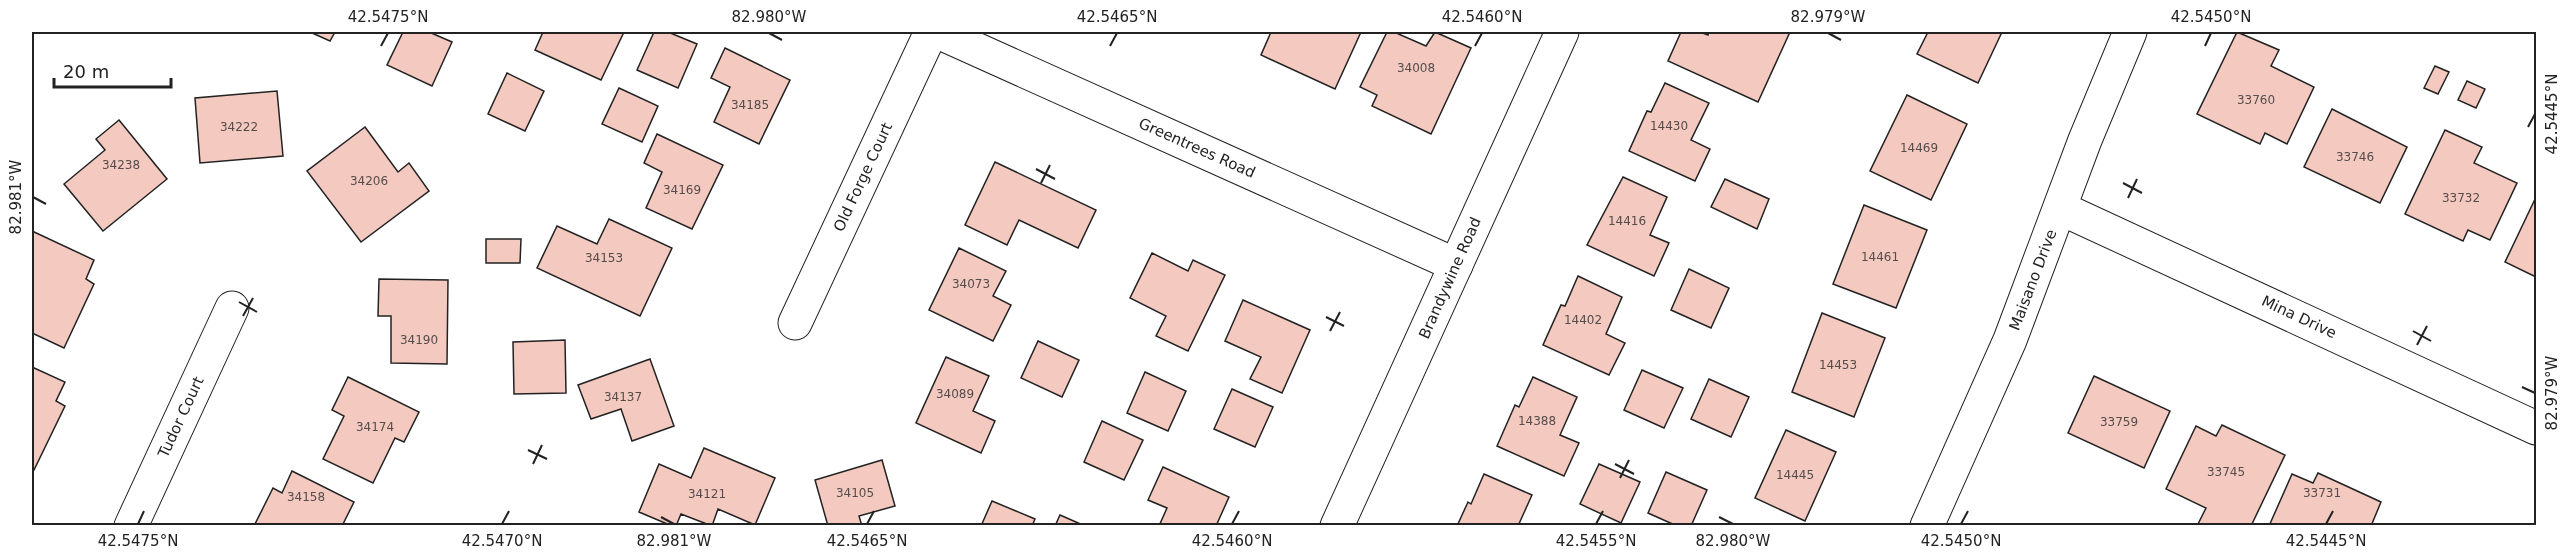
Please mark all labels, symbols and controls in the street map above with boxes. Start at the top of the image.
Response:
text: 42.5475°N [348,8,428,26]
text: 82.980°W [732,8,807,26]
text: 42.5465°N [1077,8,1157,26]
text: 42.5460°N [1442,8,1522,26]
text: 82.979°W [1791,8,1866,26]
text: 42.5450°N [2171,8,2251,26]
scale bar [54,51,171,89]
text: 20 m [63,61,109,82]
house number: 34008 [1397,61,1435,75]
text: 42.5445°N [2543,74,2561,154]
house number: 33760 [2237,93,2275,107]
house number: 34185 [731,98,769,112]
street label: Greentrees Road [1136,114,1258,182]
house number: 14430 [1650,119,1688,133]
house number: 34222 [220,120,258,134]
street label: Old Forge Court [830,120,896,234]
house number: 14469 [1900,141,1938,155]
house number: 33746 [2336,150,2374,164]
house number: 34238 [102,158,140,172]
text: 82.981°W [7,159,25,234]
house number: 34206 [350,174,388,188]
house number: 34169 [663,183,701,197]
house number: 33732 [2442,191,2480,205]
street label: Brandywine Road [1415,214,1485,342]
house number: 14416 [1608,214,1646,228]
street label: Maisano Drive [2005,227,2061,333]
house number: 14461 [1861,250,1899,264]
house number: 34153 [585,251,623,265]
house number: 34073 [952,277,990,291]
street label: Mina Drive [2259,292,2339,342]
house number: 14402 [1564,313,1602,327]
house number: 34190 [400,333,438,347]
text: 82.979°W [2543,355,2561,430]
house number: 14453 [1819,358,1857,372]
street label: Tudor Court [154,374,208,461]
house number: 34089 [936,387,974,401]
house number: 34137 [604,390,642,404]
house number: 14388 [1518,414,1556,428]
house number: 33759 [2100,415,2138,429]
house number: 34174 [356,420,394,434]
house number: 33745 [2207,465,2245,479]
house number: 14445 [1776,468,1814,482]
house number: 34105 [836,486,874,500]
house number: 33731 [2303,486,2341,500]
house number: 34121 [688,487,726,501]
house number: 34158 [287,490,325,504]
text: 42.5475°N [98,532,178,550]
text: 42.5470°N [462,532,542,550]
text: 82.981°W [637,532,712,550]
text: 42.5465°N [827,532,907,550]
text: 42.5460°N [1192,532,1272,550]
text: 42.5455°N [1556,532,1636,550]
text: 82.980°W [1696,532,1771,550]
text: 42.5450°N [1921,532,2001,550]
text: 42.5445°N [2286,532,2366,550]

